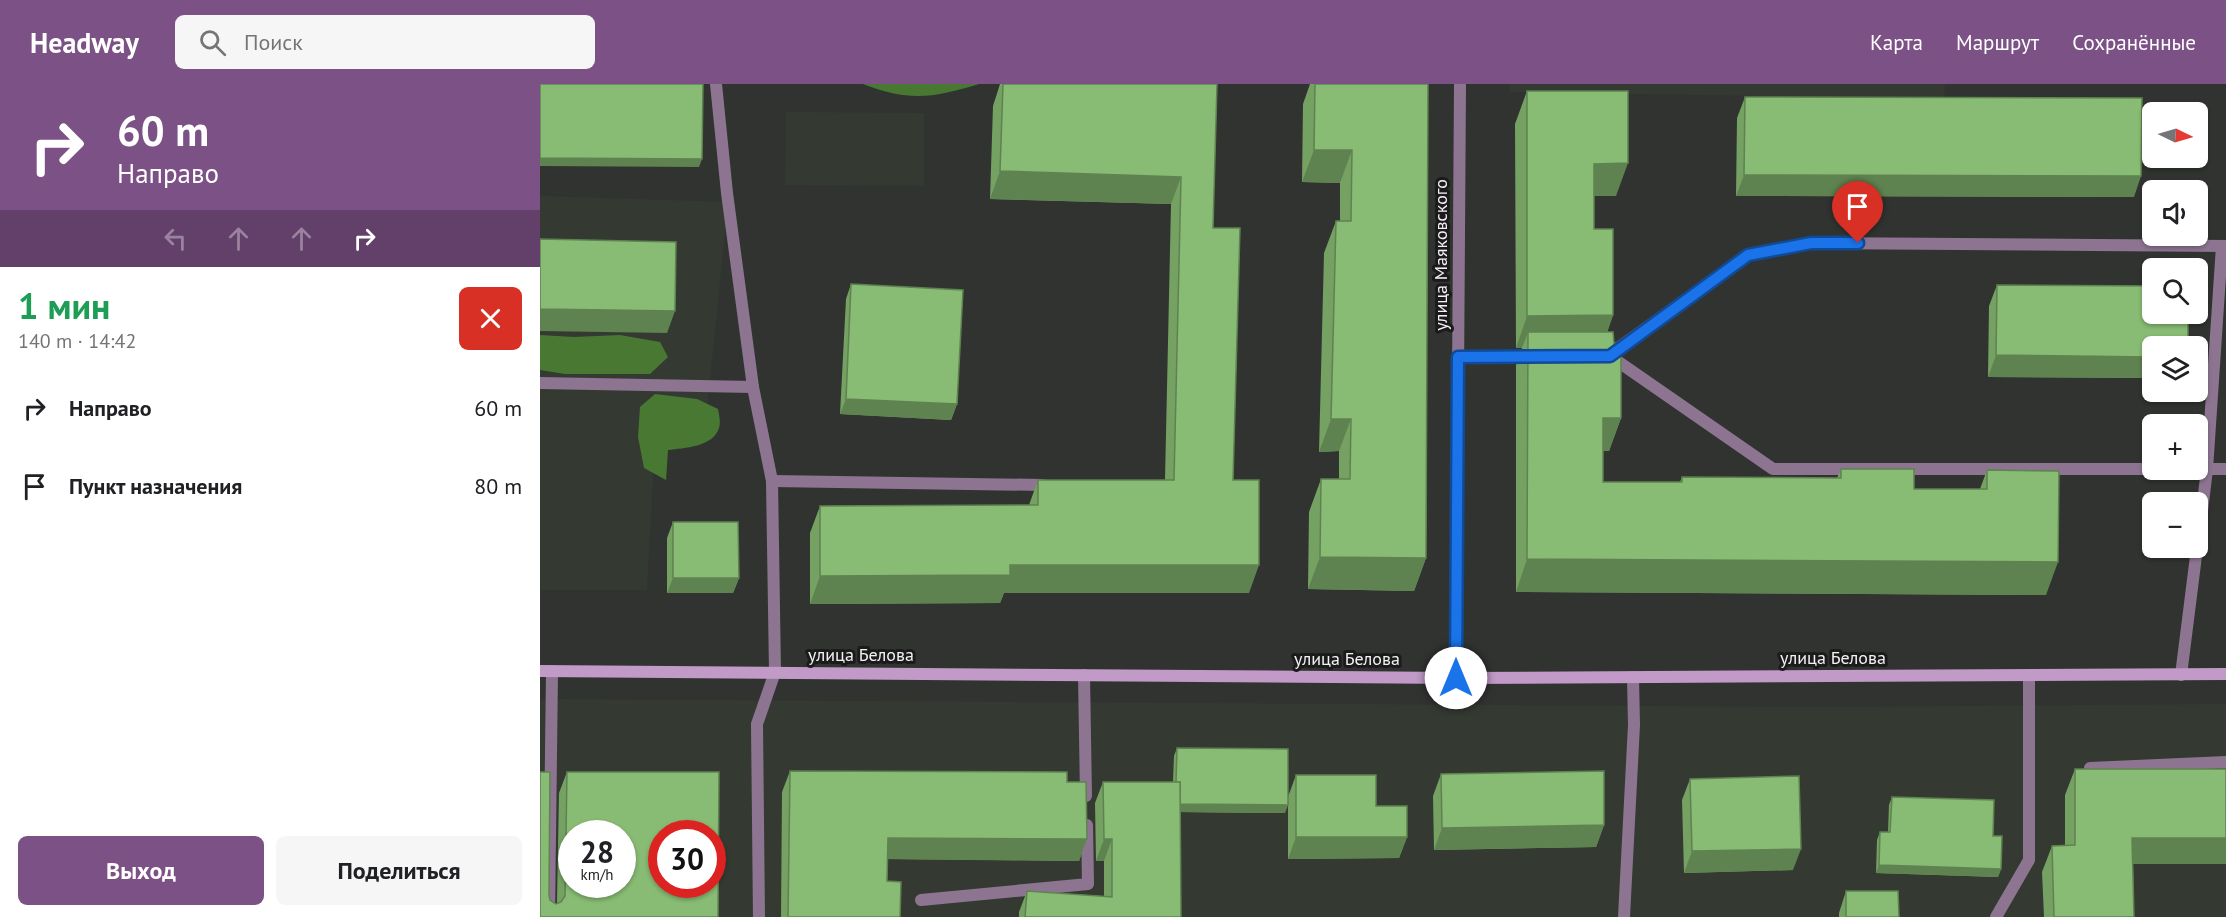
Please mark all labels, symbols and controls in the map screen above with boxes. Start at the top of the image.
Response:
search box [175,15,595,69]
text: Headway [30,24,139,61]
icon: search [196,26,229,59]
text: Поиск [244,28,303,56]
text: Карта [1870,29,1923,56]
text: Маршрут [1956,29,2039,56]
text: Сохранённые [2072,29,2196,56]
north arrow [2142,102,2208,168]
map controls [2142,102,2208,558]
text: 60 m [117,103,209,158]
icon: right [18,108,96,186]
text: Направо [117,156,219,190]
street label: улица Маяковского [1429,179,1452,331]
button: sound [2142,180,2208,246]
pin [1832,181,1883,243]
icon: arrive [1841,190,1874,223]
icon: left [159,222,192,255]
icon: ahead [222,222,255,255]
icon: ahead [285,222,318,255]
icon: right [348,222,381,255]
button: search [2142,258,2208,324]
text: 1 мин [18,282,110,329]
button: close [459,287,522,350]
text: 140 m · 14:42 [18,328,136,354]
button: layers [2142,336,2208,402]
icon: right [18,392,51,425]
text: Направо [69,394,152,422]
text: 60 m [474,394,522,422]
button: + [2142,414,2208,480]
icon: arrive [18,470,51,503]
text: Пункт назначения [69,472,242,500]
text: 80 m [474,472,522,500]
button: − [2142,492,2208,558]
street label: улица Белова [808,643,914,666]
position arrow [1424,646,1488,710]
street label: улица Белова [1780,646,1886,669]
street label: улица Белова [1294,647,1400,670]
speed limit sign: 30 [648,820,726,898]
text: 28 [580,832,614,871]
button: Выход [18,836,264,905]
button: Поделиться [276,836,522,905]
text: km/h [581,865,613,884]

